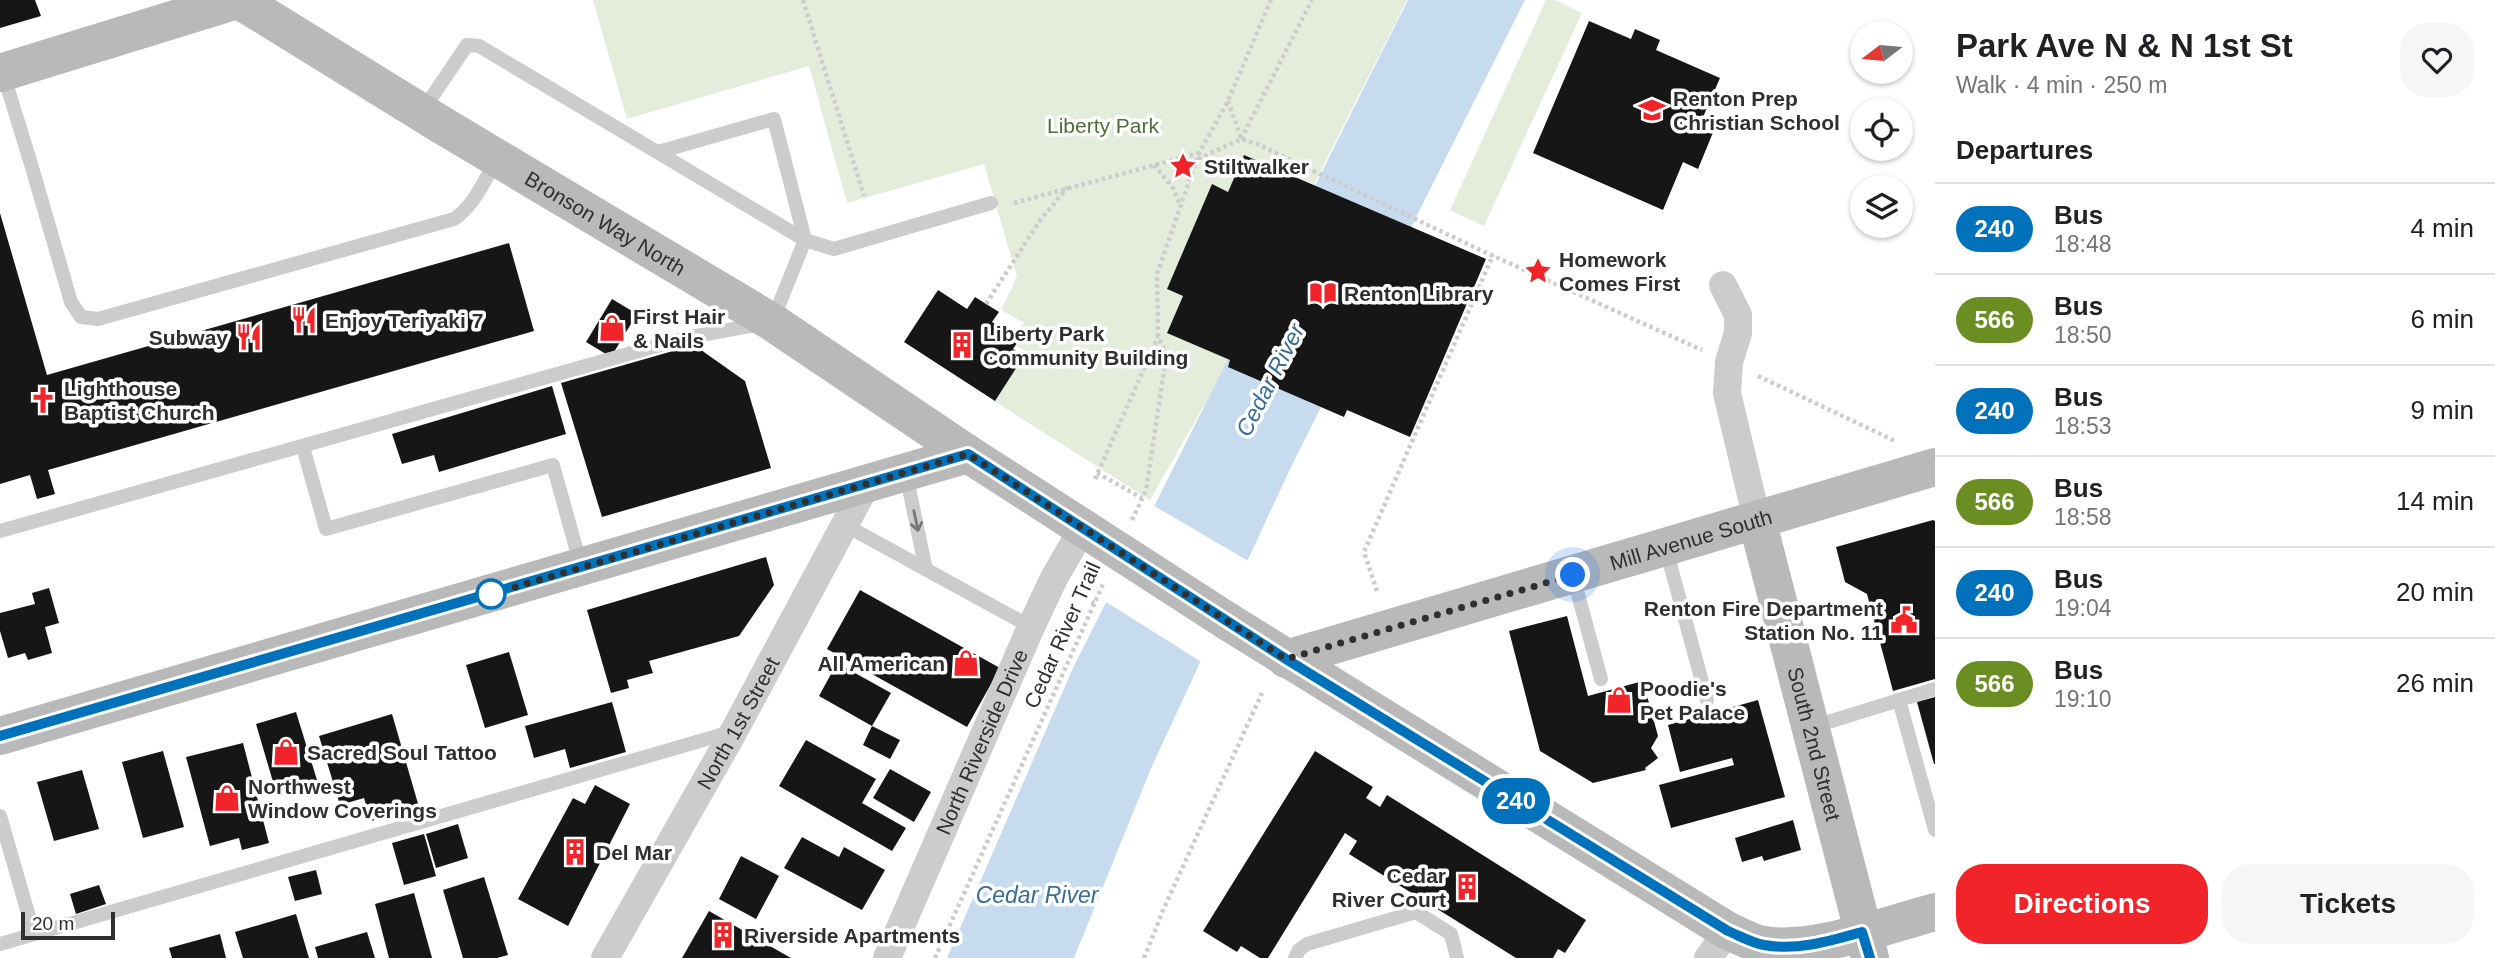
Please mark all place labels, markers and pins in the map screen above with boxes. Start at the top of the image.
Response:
place label: Renton Prep Christian School [1673,87,1840,134]
school or university icon: Renton Prep Christian School [1637,95,1667,125]
place icon: Stiltwalker [1168,151,1198,181]
place label: Stiltwalker [1204,155,1309,178]
place label: Homework Comes First [1559,248,1680,295]
place icon: Homework Comes First [1523,256,1553,286]
library icon: Renton Library [1308,278,1338,308]
place label: Renton Library [1344,282,1494,305]
restaurant icon: Enjoy Teriyaki 7 [289,305,319,335]
place label: First Hair & Nails [633,305,725,352]
place label: Enjoy Teriyaki 7 [325,309,483,332]
shop icon: First Hair & Nails [597,313,627,343]
restaurant icon: Subway [234,322,264,352]
place label: Liberty Park Community Building [983,322,1188,369]
place label: Subway [149,326,228,349]
building icon: Liberty Park Community Building [947,330,977,360]
place label: Lighthouse Baptist Church [64,377,215,424]
church icon: Lighthouse Baptist Church [28,385,58,415]
unlabelled marker [476,579,506,609]
place label: Renton Fire Department Station No. 11 [1644,597,1883,644]
public building icon: Renton Fire Department Station No. 11 [1889,605,1919,635]
shop icon: All American [951,648,981,678]
place label: All American [817,652,945,675]
place label: Poodie's Pet Palace [1640,677,1745,724]
shop icon: Poodie's Pet Palace [1604,685,1634,715]
shop icon: Sacred Soul Tattoo [271,737,301,767]
place label: Sacred Soul Tattoo [307,741,497,764]
place label: Northwest Window Coverings [248,775,437,822]
shop icon: Northwest Window Coverings [212,783,242,813]
building icon: Del Mar [560,837,590,867]
place label: Del Mar [596,841,672,864]
place label: Cedar River Court [1332,864,1446,911]
building icon: Cedar River Court [1452,872,1482,902]
building icon: Riverside Apartments [708,920,738,950]
place label: Riverside Apartments [744,924,960,947]

